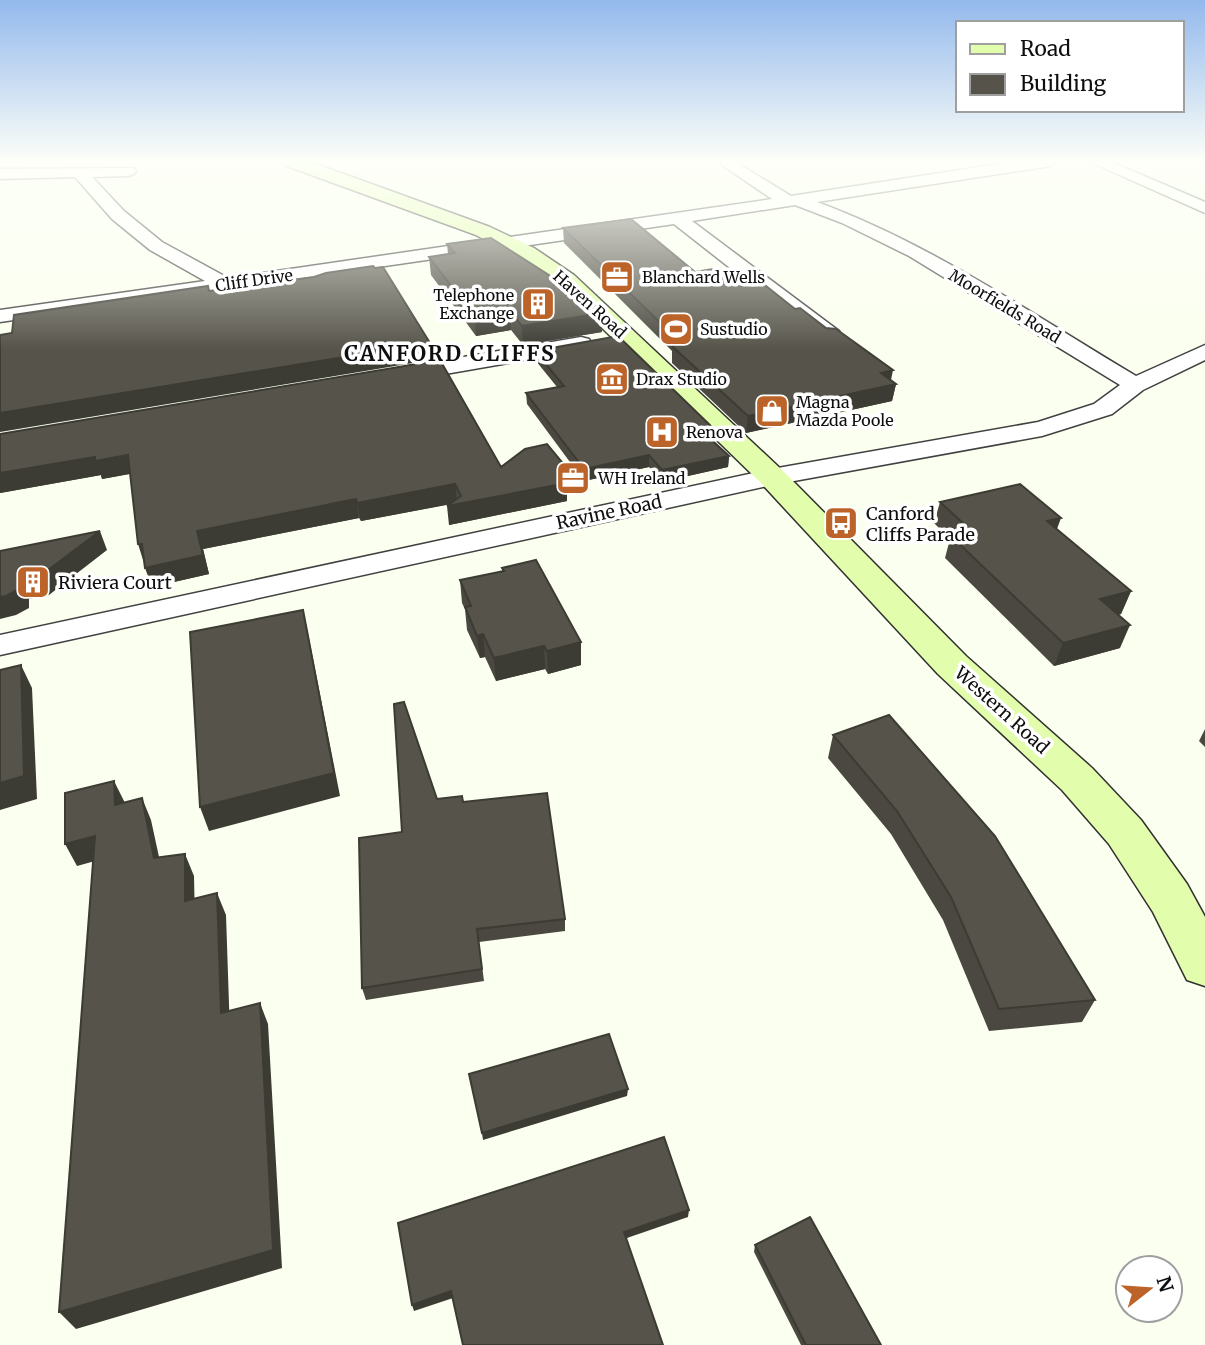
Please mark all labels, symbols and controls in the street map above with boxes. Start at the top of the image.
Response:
legend [956,21,1184,112]
text: Road [1020,35,1071,62]
text: Building [1020,70,1107,97]
office icon: Blanchard Wells [598,258,636,296]
street label: Cliff Drive [214,265,294,295]
street label: Moorfields Road [945,265,1065,347]
street label: Haven Road [549,266,631,342]
place label: Blanchard Wells [642,267,765,287]
place label: Telephone Exchange [433,285,514,323]
building icon: Telephone Exchange [519,285,557,323]
sports icon: Sustudio [657,310,695,348]
place label: Sustudio [700,319,767,339]
district label: CANFORD CLIFFS [344,340,556,367]
museum icon: Drax Studio [593,360,631,398]
place label: Drax Studio [636,369,727,389]
shop icon: Magna Mazda Poole [753,392,791,430]
place label: Magna Mazda Poole [796,392,894,430]
hospital icon: Renova [643,413,681,451]
place label: Renova [686,422,743,442]
office icon: WH Ireland [554,459,592,497]
place label: WH Ireland [597,468,686,488]
street label: Ravine Road [554,490,664,534]
place label: Canford Cliffs Parade [866,502,975,546]
bus stop icon: Canford Cliffs Parade [822,504,860,542]
building icon: Riviera Court [14,563,52,601]
place label: Riviera Court [58,571,172,594]
street label: Western Road [949,661,1054,759]
north arrow [1114,1254,1184,1324]
text: N [1152,1273,1179,1295]

